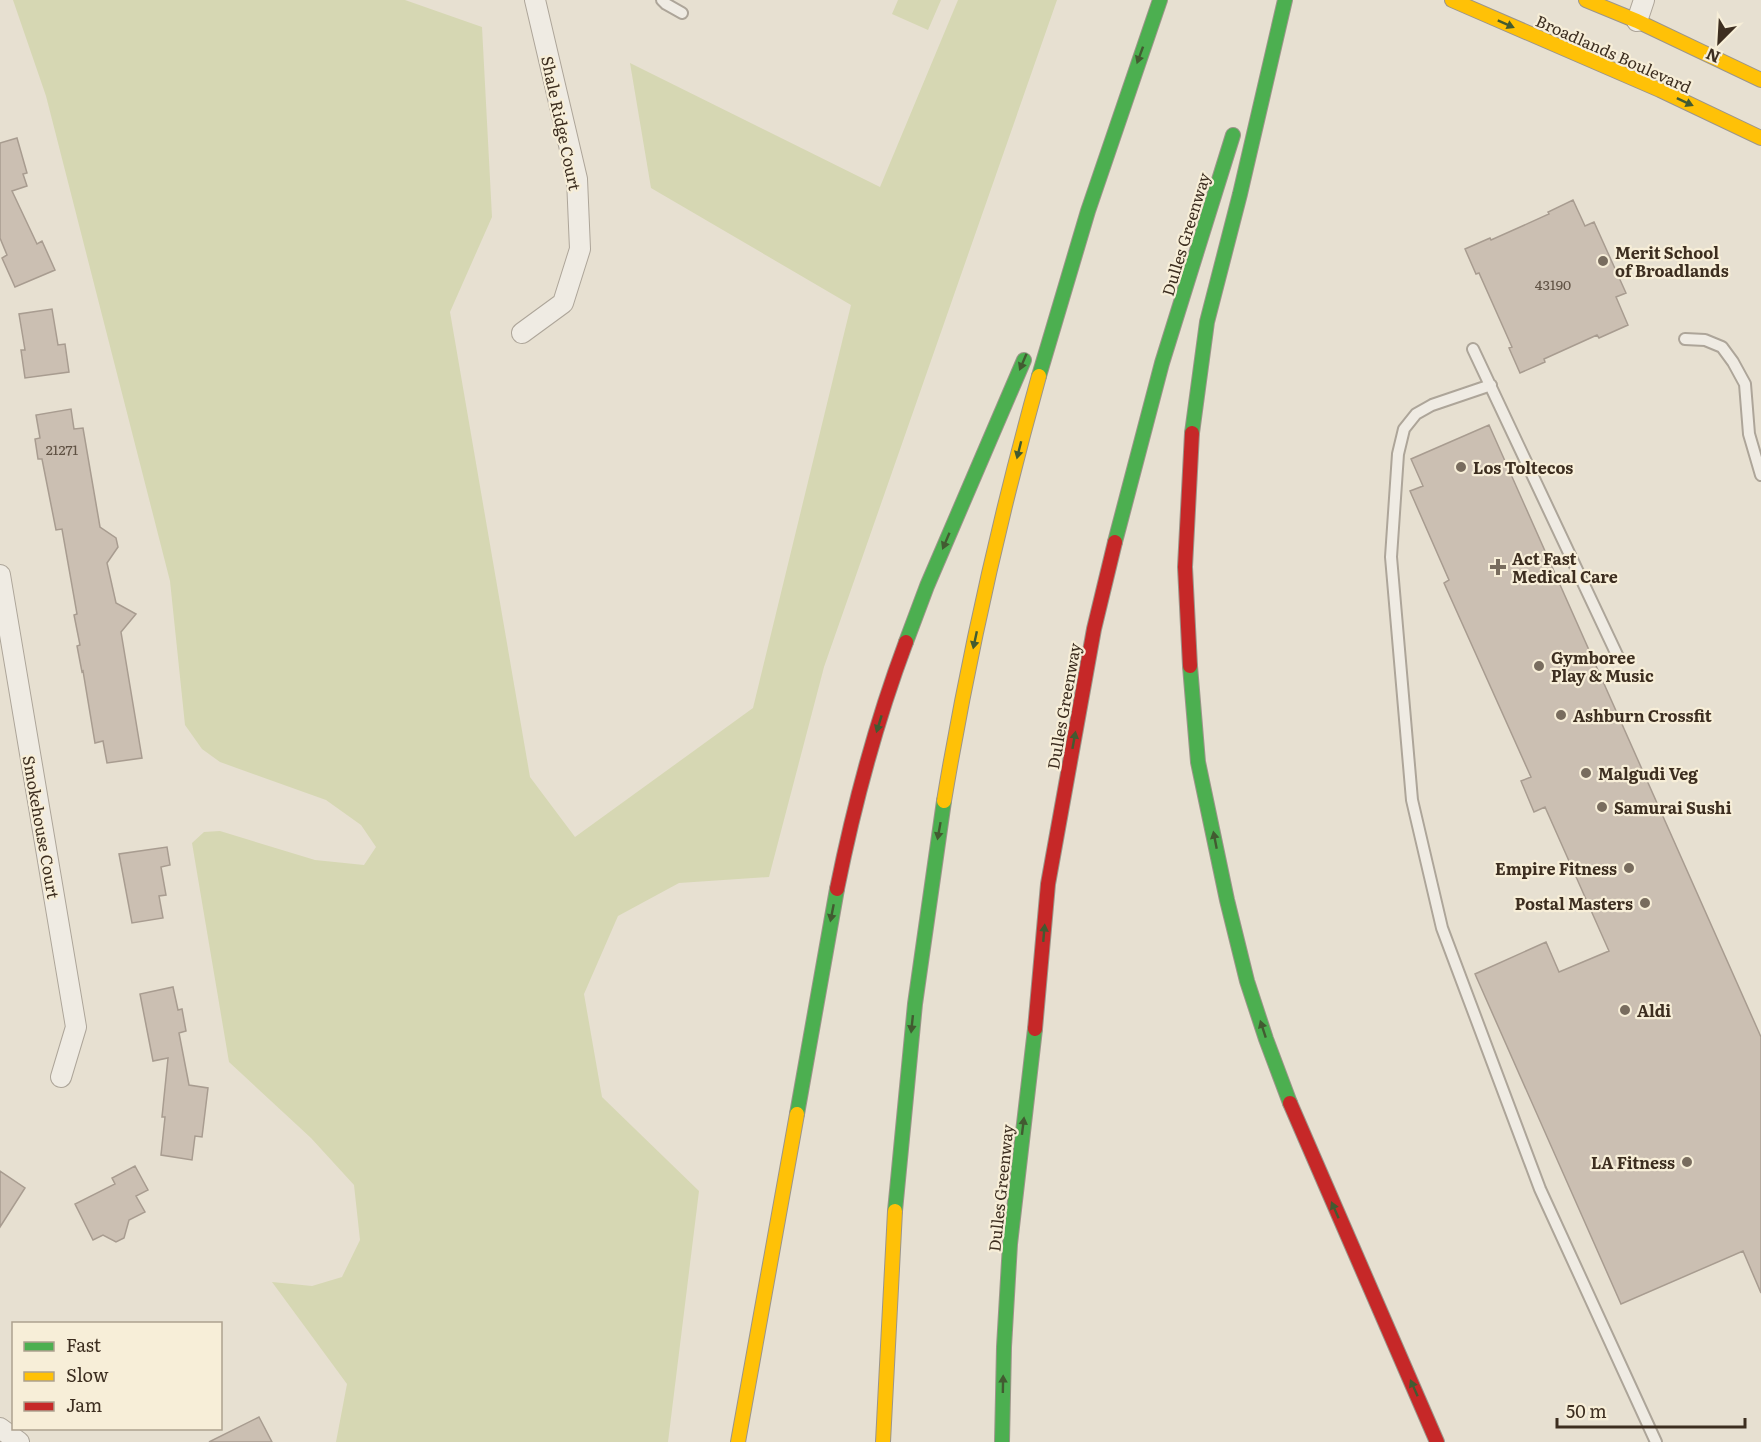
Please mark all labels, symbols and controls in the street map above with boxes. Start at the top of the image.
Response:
street label: Broadlands Boulevard [1532,8,1696,98]
north arrow [1689,12,1749,72]
one-way arrow [1497,19,1515,29]
text: N [1701,43,1724,70]
one-way arrow [1134,46,1144,64]
street label: Shale Ridge Court [536,54,588,193]
one-way arrow [1676,97,1693,106]
street label: Dulles Greenway [1155,169,1215,299]
place label: Merit School of Broadlands [1615,240,1729,282]
marker: Merit School of Broadlands [1596,254,1610,268]
house number: 43190 [1535,274,1571,294]
one-way arrow [1019,354,1028,371]
house number: 21271 [46,439,79,459]
one-way arrow [1013,440,1023,459]
place label: Los Toltecos [1473,455,1573,479]
marker: Los Toltecos [1454,460,1468,474]
one-way arrow [941,533,951,551]
place label: Act Fast Medical Care [1512,546,1618,588]
marker: Act Fast Medical Care [1489,558,1507,576]
one-way arrow [970,630,979,649]
street label: Dulles Greenway [1040,640,1086,771]
place label: Gymboree Play & Music [1551,645,1654,687]
marker: Gymboree Play & Music [1532,659,1546,673]
place label: Ashburn Crossfit [1573,703,1712,727]
marker: Ashburn Crossfit [1554,708,1568,722]
one-way arrow [874,715,883,733]
one-way arrow [1070,730,1079,749]
street label: Smokehouse Court [18,753,67,901]
place label: Malgudi Veg [1598,761,1698,785]
marker: Malgudi Veg [1579,766,1593,780]
place label: Samurai Sushi [1614,795,1732,819]
marker: Samurai Sushi [1595,800,1609,814]
one-way arrow [934,822,943,841]
one-way arrow [1210,830,1219,849]
place label: Empire Fitness [1495,856,1617,880]
marker: Empire Fitness [1622,861,1636,875]
place label: Postal Masters [1515,891,1633,915]
marker: Postal Masters [1638,896,1652,910]
one-way arrow [827,904,836,923]
one-way arrow [1039,923,1049,942]
place label: Aldi [1637,998,1671,1022]
marker: Aldi [1618,1003,1632,1017]
one-way arrow [907,1015,917,1034]
one-way arrow [1257,1020,1267,1038]
one-way arrow [1019,1117,1028,1136]
street label: Dulles Greenway [981,1122,1019,1253]
place label: LA Fitness [1591,1150,1675,1174]
marker: LA Fitness [1680,1155,1694,1169]
one-way arrow [1331,1201,1340,1218]
legend [12,1322,222,1430]
text: Fast [66,1331,102,1358]
text: Slow [66,1361,109,1388]
one-way arrow [998,1374,1008,1393]
one-way arrow [1409,1380,1418,1397]
text: Jam [66,1391,102,1418]
scale bar [1557,1391,1744,1429]
text: 50 m [1566,1397,1607,1424]

